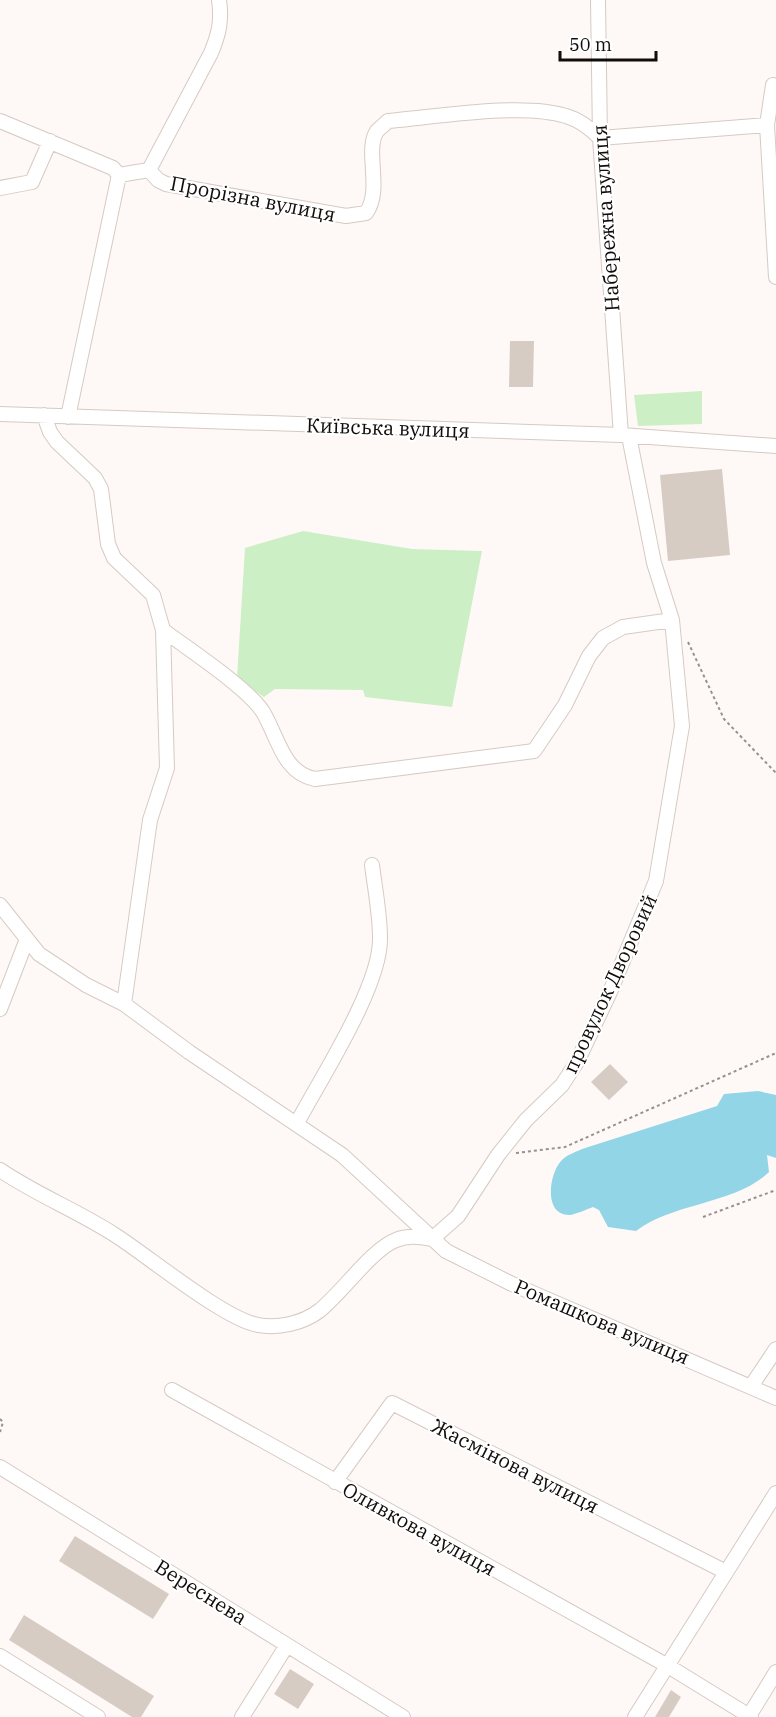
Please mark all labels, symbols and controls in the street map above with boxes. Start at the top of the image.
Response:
scale bar [560,24,656,62]
text: 50 m [569,33,612,56]
street label: Набережна вулиця [585,124,626,312]
street label: Прорізна вулиця [168,169,338,228]
street label: Київська вулиця [306,411,470,444]
street label: провулок Дворовий [556,890,663,1078]
street label: Ромашкова вулиця [511,1273,694,1371]
street label: Жасмінова вулиця [427,1412,603,1519]
street label: Оливкова вулиця [338,1475,501,1582]
street label: Вереснева [150,1553,252,1631]

